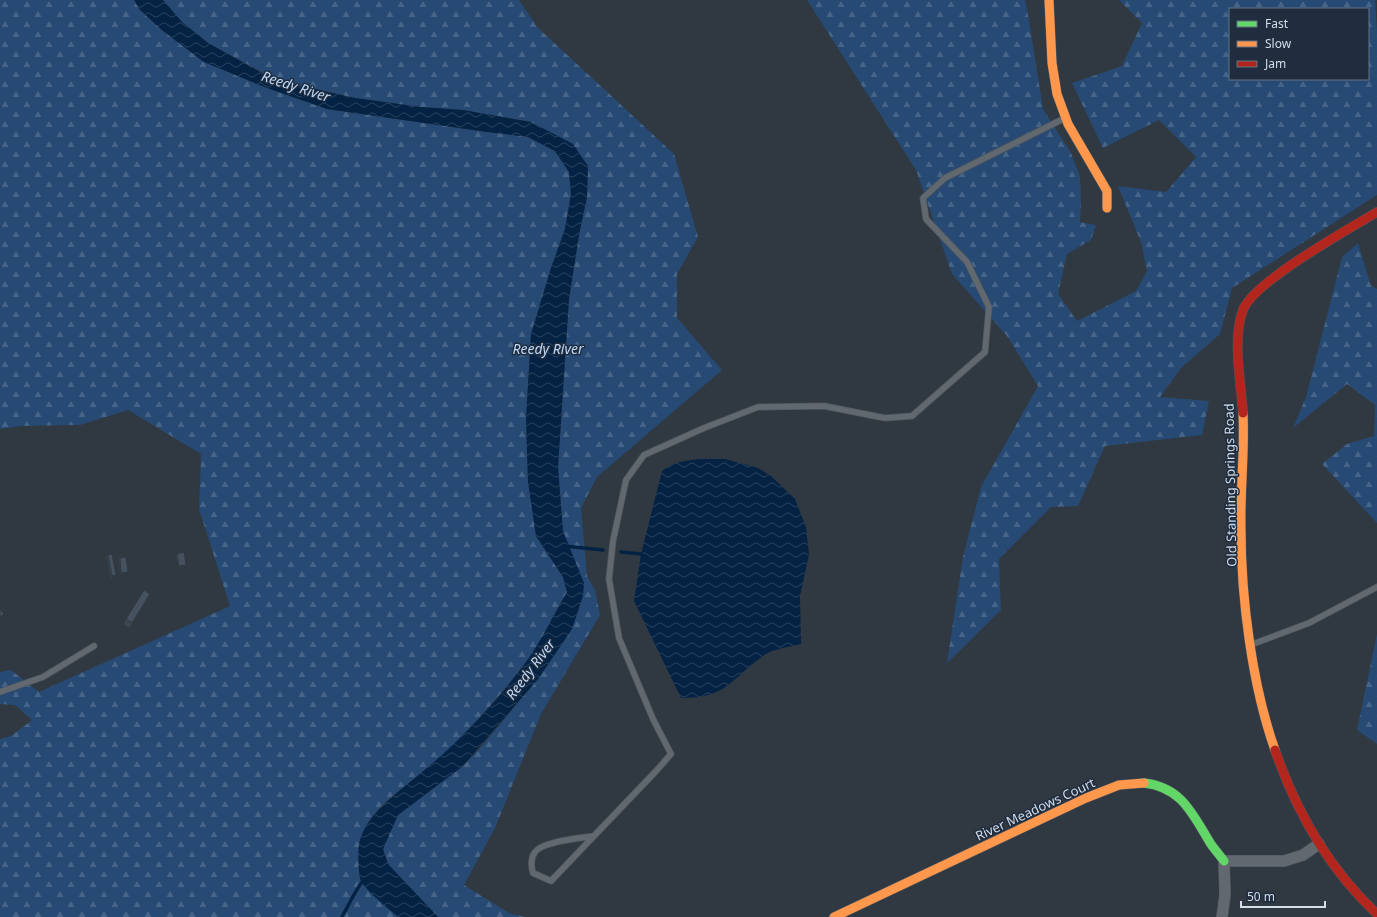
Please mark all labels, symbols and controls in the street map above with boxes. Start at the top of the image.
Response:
legend [1229,8,1369,80]
text: Fast [1265,15,1289,32]
text: Slow [1265,35,1292,52]
text: Jam [1264,55,1286,72]
water label: Reedy River [259,66,333,106]
water label: Reedy River [512,339,584,358]
street label: Old Standing Springs Road [1220,403,1240,567]
water label: Reedy River [501,635,559,703]
street label: River Meadows Court [972,773,1098,845]
scale bar [1241,883,1325,909]
text: 50 m [1247,888,1275,905]

